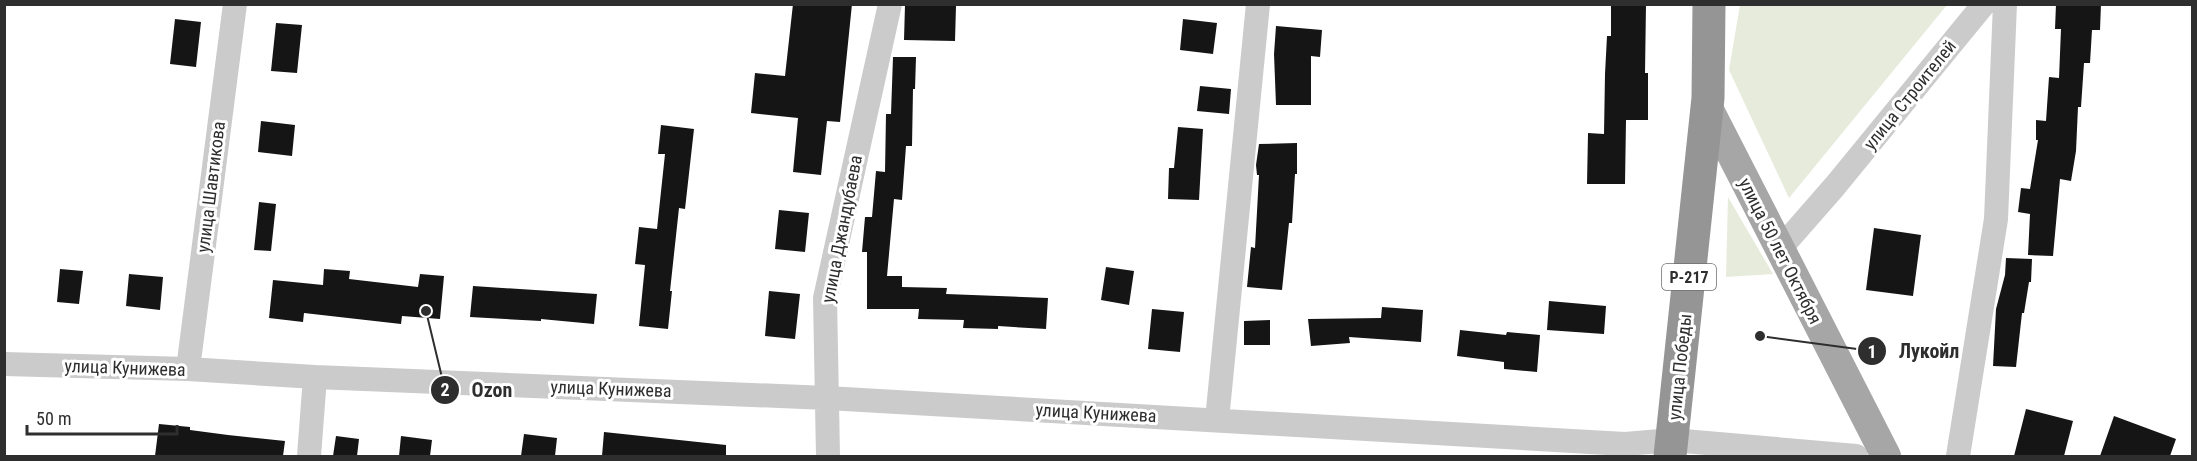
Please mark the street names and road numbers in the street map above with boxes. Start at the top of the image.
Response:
street label: улица Строителей [1859,36,1960,154]
street label: улица Шавтикова [192,120,229,254]
street label: улица Джандубаева [817,153,866,304]
street label: улица 50 лет Октября [1735,174,1826,327]
road number: Р-217 [1662,264,1716,290]
street label: улица Победы [1663,313,1696,421]
street label: улица Кунижева [64,355,186,380]
street label: улица Кунижева [550,376,672,401]
street label: улица Кунижева [1035,399,1157,426]

